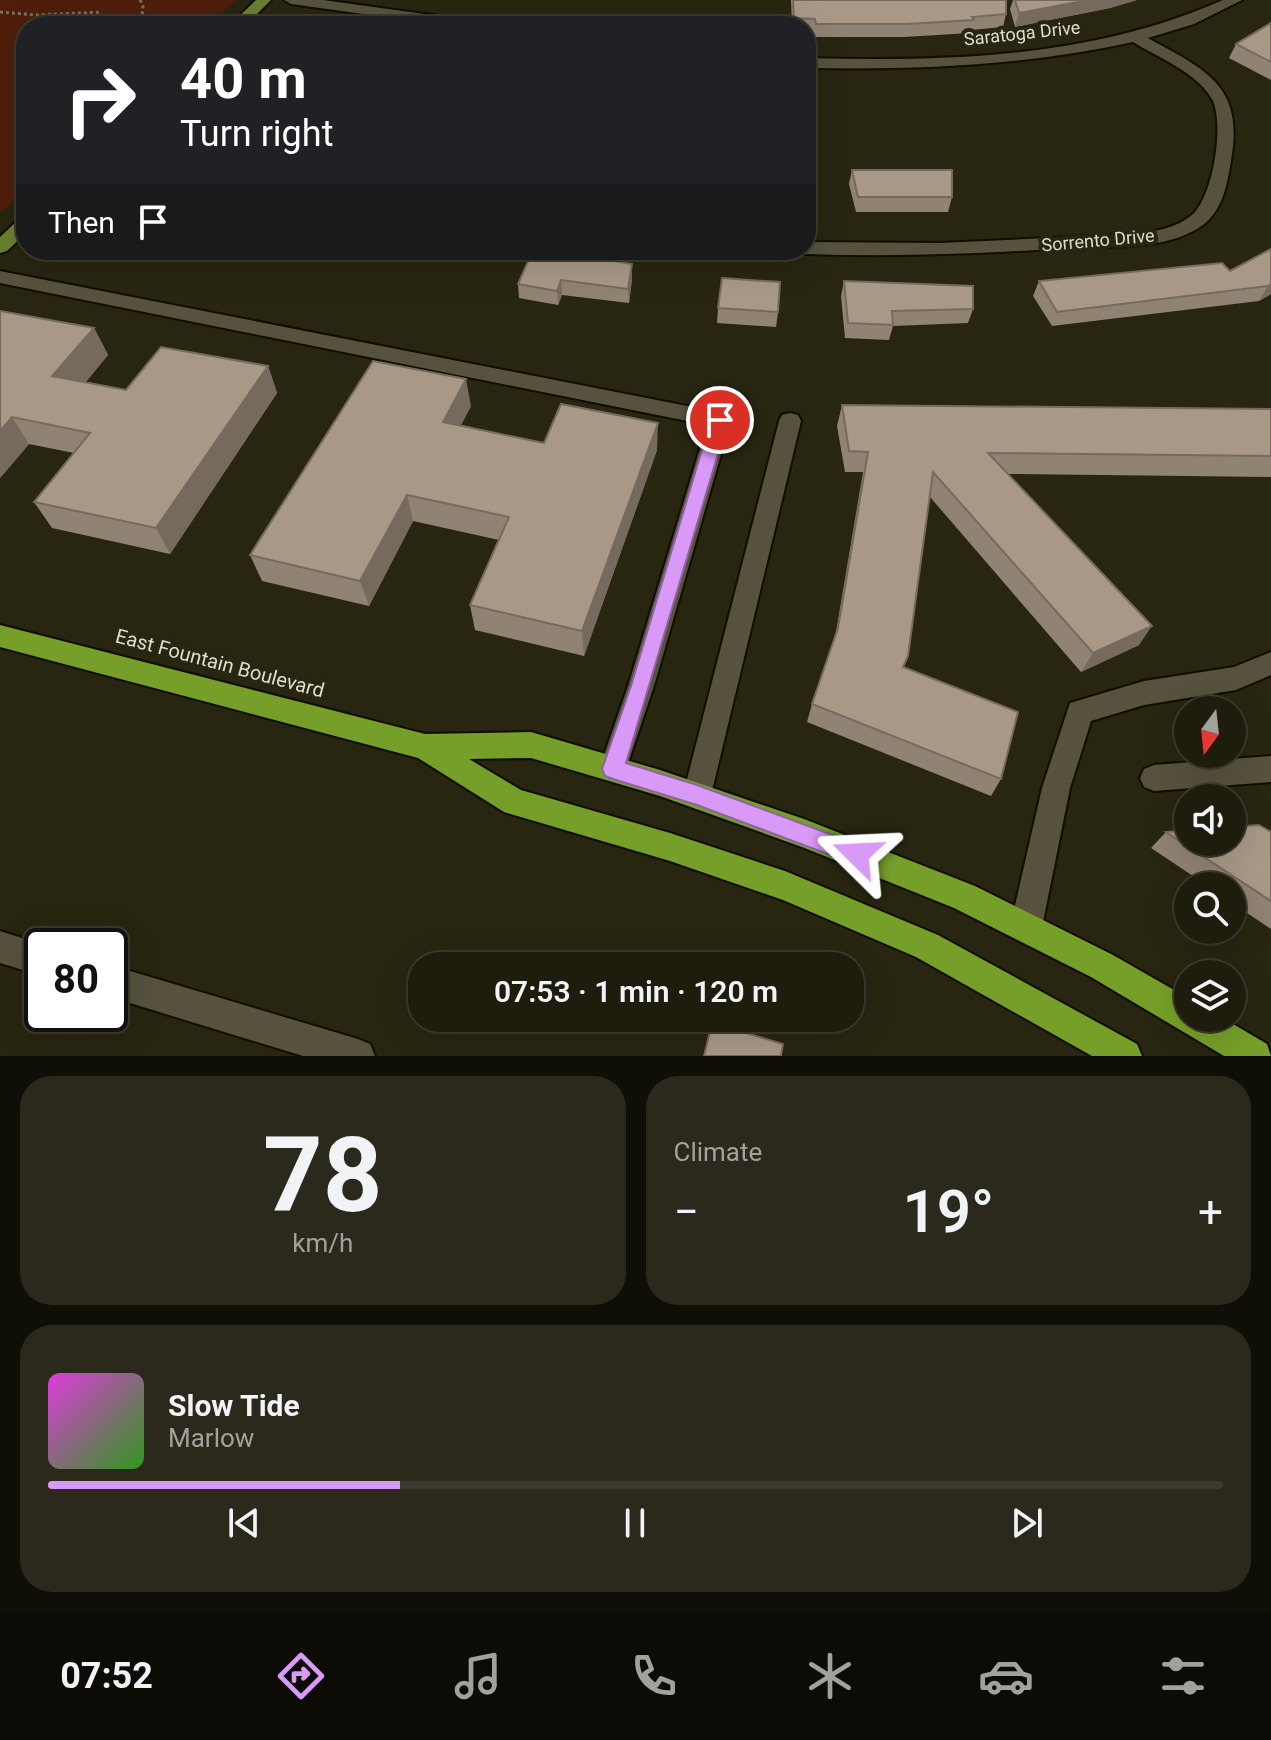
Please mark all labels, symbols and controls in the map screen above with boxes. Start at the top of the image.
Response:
street label: Saratoga Drive [963,16,1081,50]
text: 40 m [180,46,307,112]
icon: right [48,48,152,152]
text: Turn right [180,113,333,155]
icon: arrive [131,200,175,244]
text: Then [48,205,115,240]
street label: Sorrento Drive [1041,225,1155,255]
pin [686,386,754,454]
icon: arrive [698,398,742,442]
street label: East Fountain Boulevard [113,624,327,702]
north arrow [1174,696,1246,768]
map controls [1174,696,1246,1032]
button: sound [1174,784,1246,856]
position arrow [815,812,899,896]
button: search [1174,872,1246,944]
speed limit sign: 80 [24,928,128,1032]
button: layers [1174,960,1246,1032]
text: 07:53 · 1 min · 120 m [494,974,778,1009]
text: 78 [263,1115,382,1236]
text: Climate [674,1137,762,1167]
text: 19° [902,1176,994,1247]
text: − [674,1186,699,1238]
text: + [1198,1186,1223,1238]
text: km/h [292,1228,353,1258]
text: Slow Tide [168,1388,300,1423]
text: Marlow [168,1423,254,1453]
icon: previous [222,1501,266,1545]
icon: pause [613,1501,657,1545]
icon: next [1005,1501,1049,1545]
icon: directions [273,1648,329,1704]
icon: music [450,1648,506,1704]
icon: phone [626,1648,682,1704]
icon: climate [802,1648,858,1704]
icon: car [978,1648,1034,1704]
icon: filters [1155,1648,1211,1704]
text: 07:52 [60,1655,153,1697]

